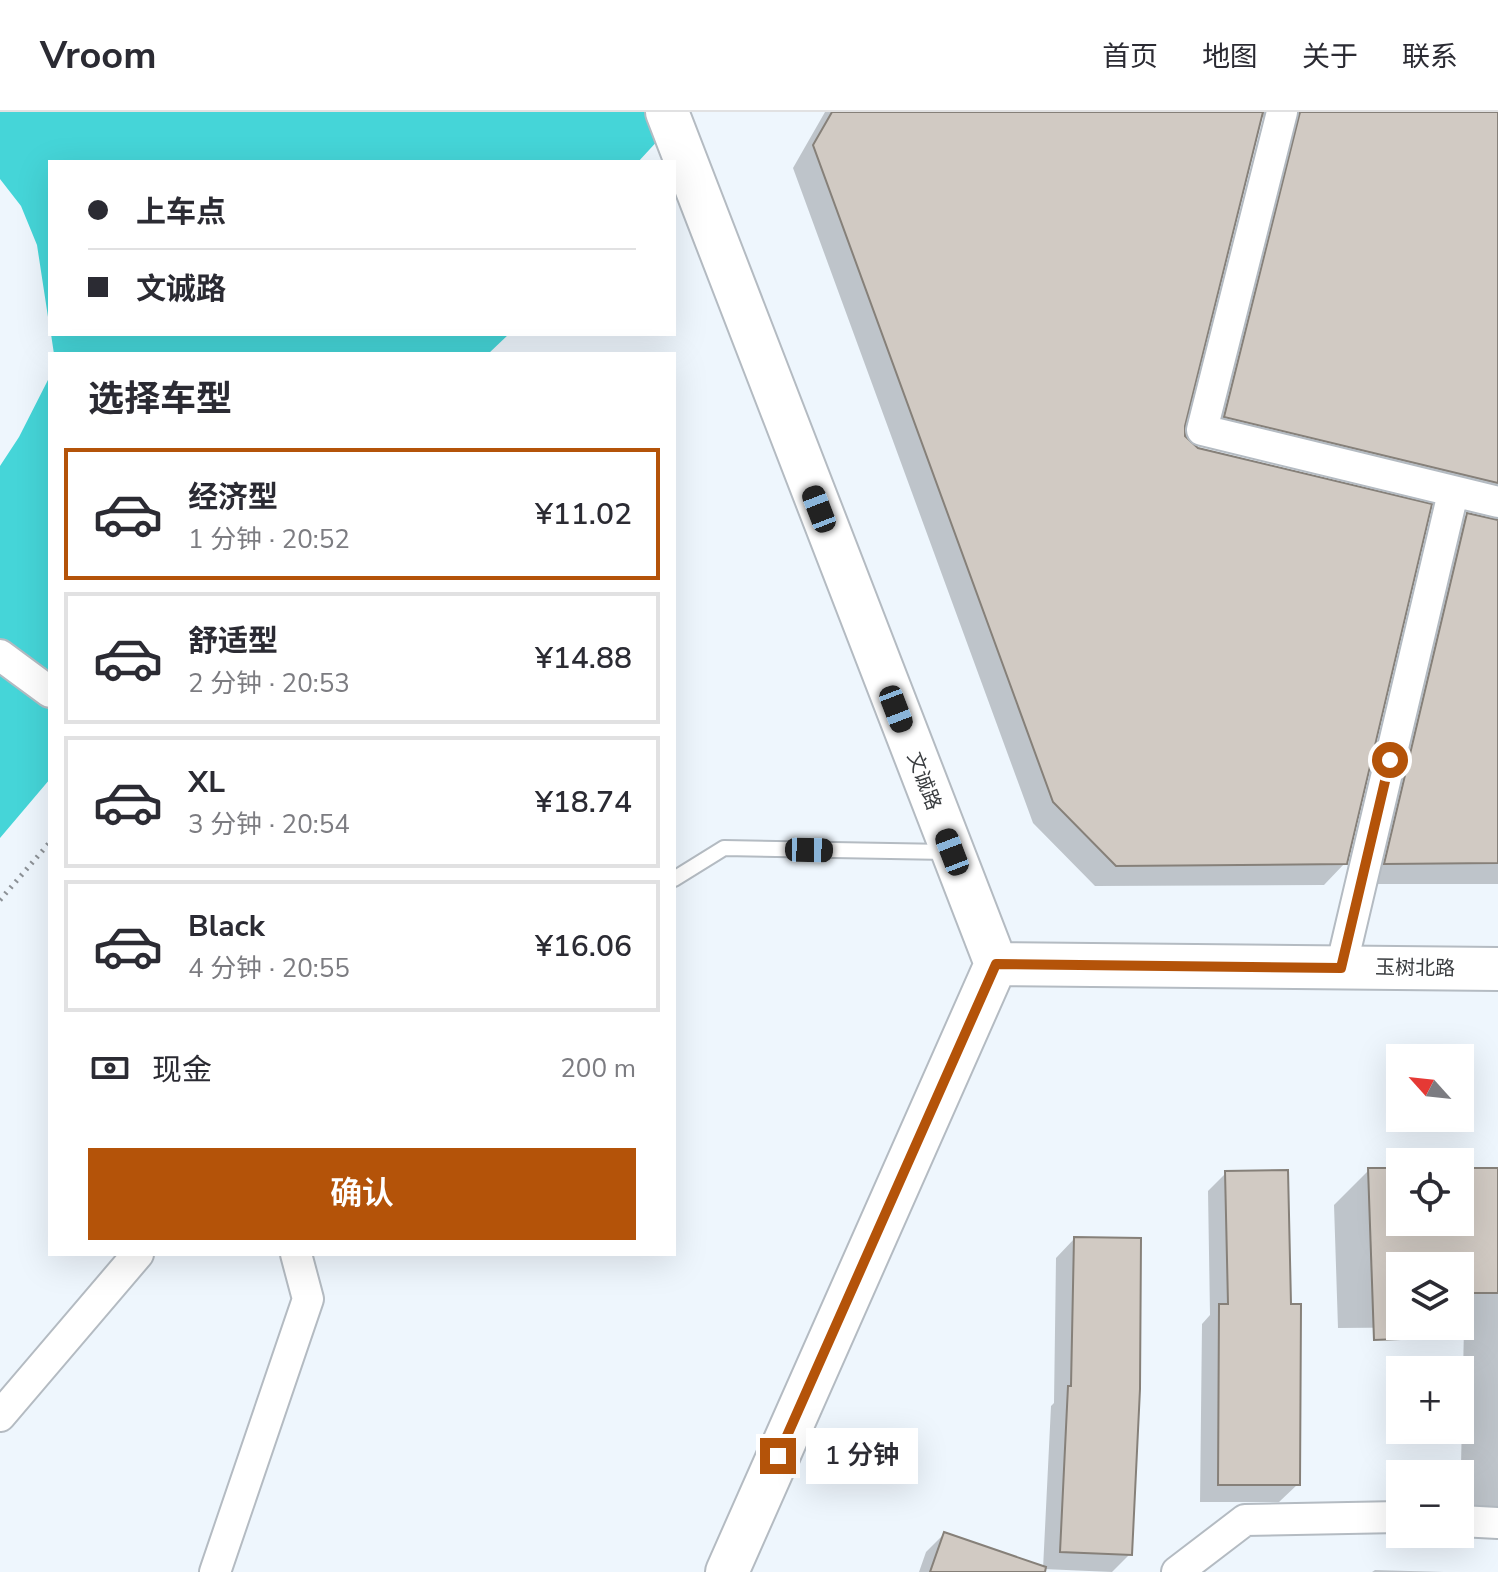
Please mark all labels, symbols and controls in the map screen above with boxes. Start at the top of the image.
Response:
text: Vroom [40,30,157,81]
text: 首页 [1102,38,1158,76]
text: 地图 [1202,38,1258,76]
text: 关于 [1302,38,1358,76]
text: 联系 [1402,38,1458,76]
text: 上车点 [136,192,226,233]
text: 文诚路 [136,269,226,310]
text: 选择车型 [88,375,232,424]
text: 经济型 [188,477,278,518]
icon: car [92,478,164,550]
car [799,482,839,536]
text: ¥11.02 [535,494,632,535]
text: 1 分钟 · 20:52 [188,522,350,557]
text: 舒适型 [188,621,278,662]
icon: car [92,622,164,694]
text: ¥14.88 [535,638,632,679]
text: 2 分钟 · 20:53 [188,666,350,701]
car [876,682,916,736]
route start [1372,742,1408,778]
street label: 文诚路 [901,748,947,814]
text: XL [188,762,225,803]
icon: car [92,766,164,838]
text: ¥18.74 [535,782,632,823]
text: 3 分钟 · 20:54 [188,807,350,842]
car [932,825,972,879]
car [785,838,833,862]
text: Black [188,906,265,947]
icon: car [92,910,164,982]
text: ¥16.06 [535,926,632,967]
text: 4 分钟 · 20:55 [188,951,350,986]
street label: 玉树北路 [1375,954,1455,982]
north arrow [1386,1044,1474,1132]
map controls [1386,1044,1474,1548]
icon: cash [88,1046,132,1090]
text: 现金 [152,1050,212,1091]
text: 200 m [560,1051,636,1086]
button: 确认 [88,1148,636,1240]
button: locate [1386,1148,1474,1236]
button: layers [1386,1252,1474,1340]
button: + [1386,1356,1474,1444]
callout: 1 分钟 [806,1428,918,1484]
route end [760,1438,796,1474]
text: 1 分钟 [825,1438,899,1473]
button: − [1386,1460,1474,1548]

